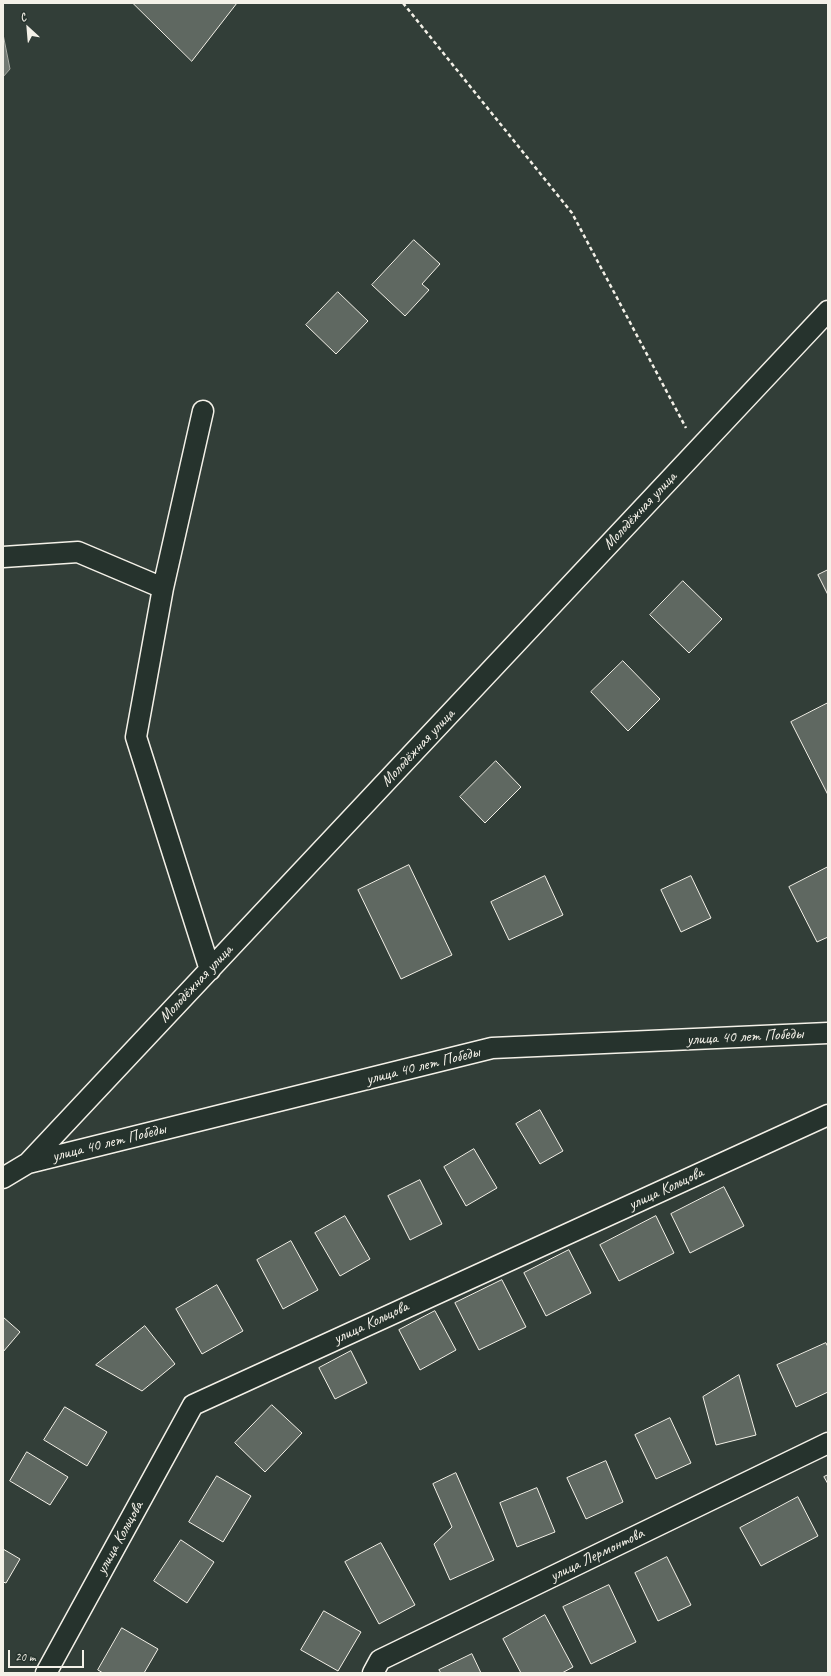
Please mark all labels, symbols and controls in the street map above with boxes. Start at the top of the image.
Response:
north arrow [8,8,48,48]
text: С [17,10,28,25]
street label: Молодёжная улица [599,468,681,554]
street label: Молодёжная улица [377,705,459,791]
street label: Молодёжная улица [155,941,237,1027]
street label: улица 40 лет Победы [686,1024,804,1050]
street label: улица 40 лет Победы [364,1043,482,1089]
street label: улица 40 лет Победы [50,1120,168,1166]
street label: улица Кольцова [625,1163,707,1215]
street label: улица Кольцова [330,1297,412,1349]
street label: улица Кольцова [92,1498,148,1578]
street label: улица Лермонтова [547,1524,647,1586]
scale bar [10,1642,86,1668]
text: 20 m [15,1649,35,1665]

